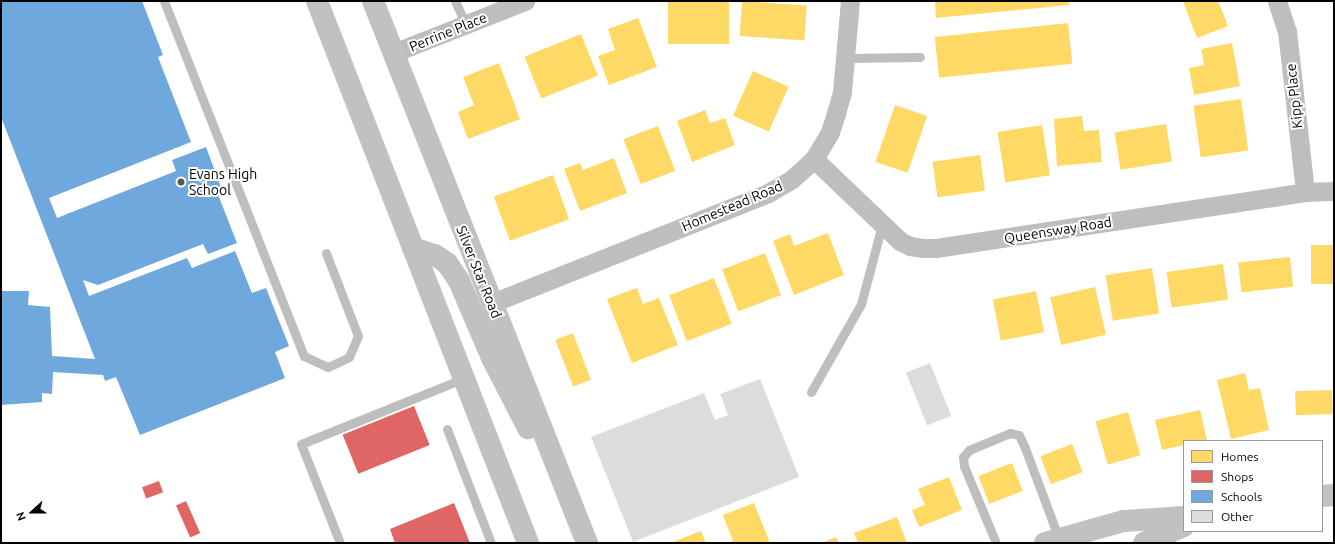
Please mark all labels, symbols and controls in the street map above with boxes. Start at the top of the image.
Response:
street label: Perrine Place [407,9,489,55]
street label: Kipp Place [1282,63,1306,129]
place label: Evans High School [189,166,257,198]
marker: Evans High School [176,177,186,187]
street label: Homestead Road [679,177,785,235]
street label: Queensway Road [1003,213,1113,247]
street label: Silver Star Road [453,223,505,321]
legend [1183,440,1323,532]
text: Homes [1221,450,1259,463]
text: Shops [1221,470,1253,483]
text: Schools [1221,490,1262,503]
north arrow [12,492,52,532]
text: N [14,510,28,522]
text: Other [1221,510,1253,523]

